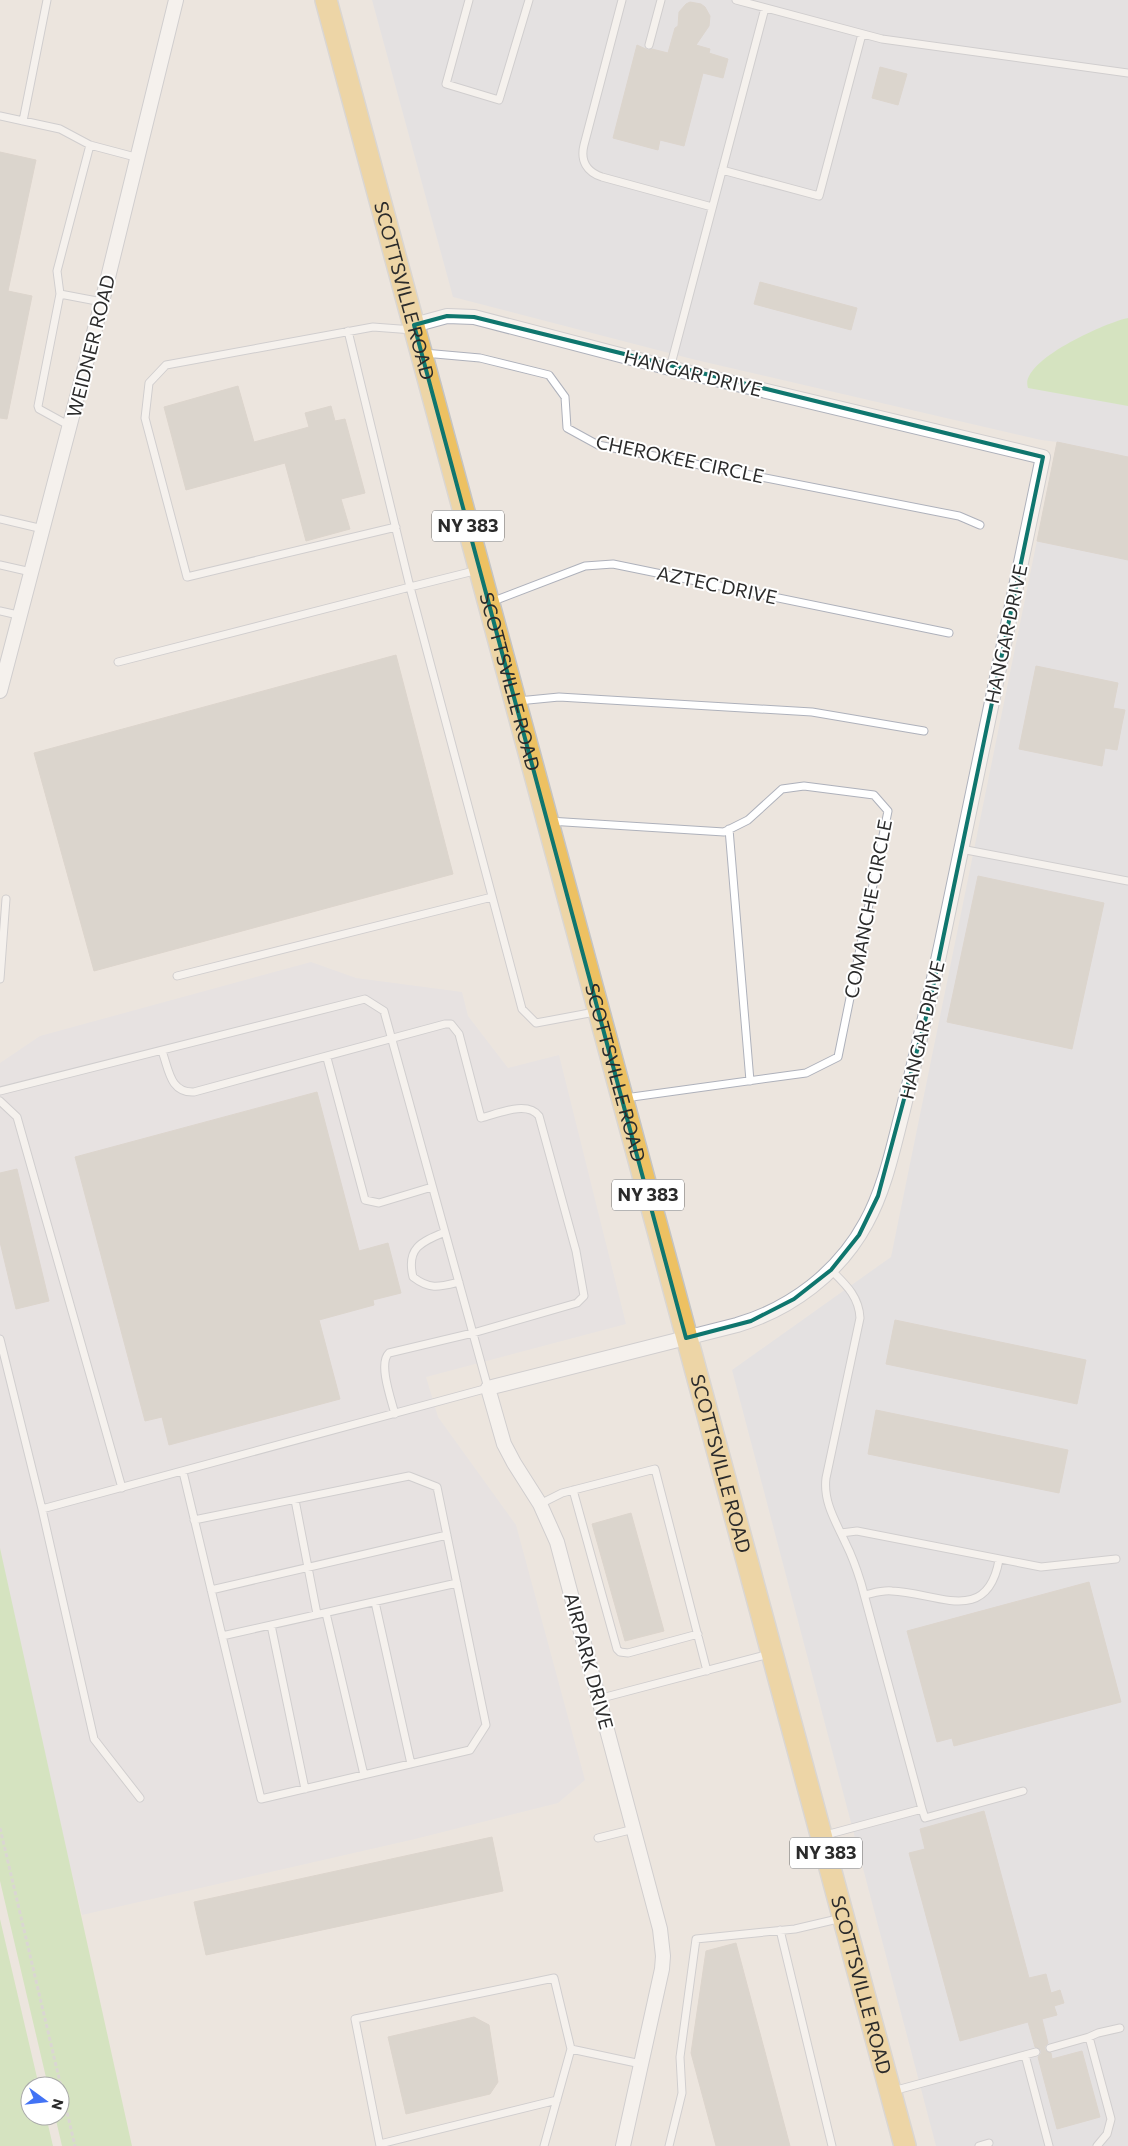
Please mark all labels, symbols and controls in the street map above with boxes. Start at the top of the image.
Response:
street label: SCOTTSVILLE ROAD [370,199,440,382]
street label: WEIDNER ROAD [62,272,119,420]
street label: HANGAR DRIVE [622,344,765,401]
street label: CHEROKEE CIRCLE [594,429,766,488]
road number: NY 383 [432,511,504,542]
street label: AZTEC DRIVE [655,561,779,608]
street label: HANGAR DRIVE [980,562,1031,705]
street label: SCOTTSVILLE ROAD [475,590,545,773]
street label: COMANCHE CIRCLE [839,817,896,1000]
street label: HANGAR DRIVE [894,958,949,1101]
street label: SCOTTSVILLE ROAD [581,981,651,1164]
road number: NY 383 [612,1180,684,1210]
street label: SCOTTSVILLE ROAD [686,1372,756,1555]
street label: AIRPARK DRIVE [560,1590,619,1732]
road number: NY 383 [790,1838,862,1869]
street label: SCOTTSVILLE ROAD [827,1893,897,2077]
north arrow [20,2076,70,2126]
text: N [48,2097,68,2112]

